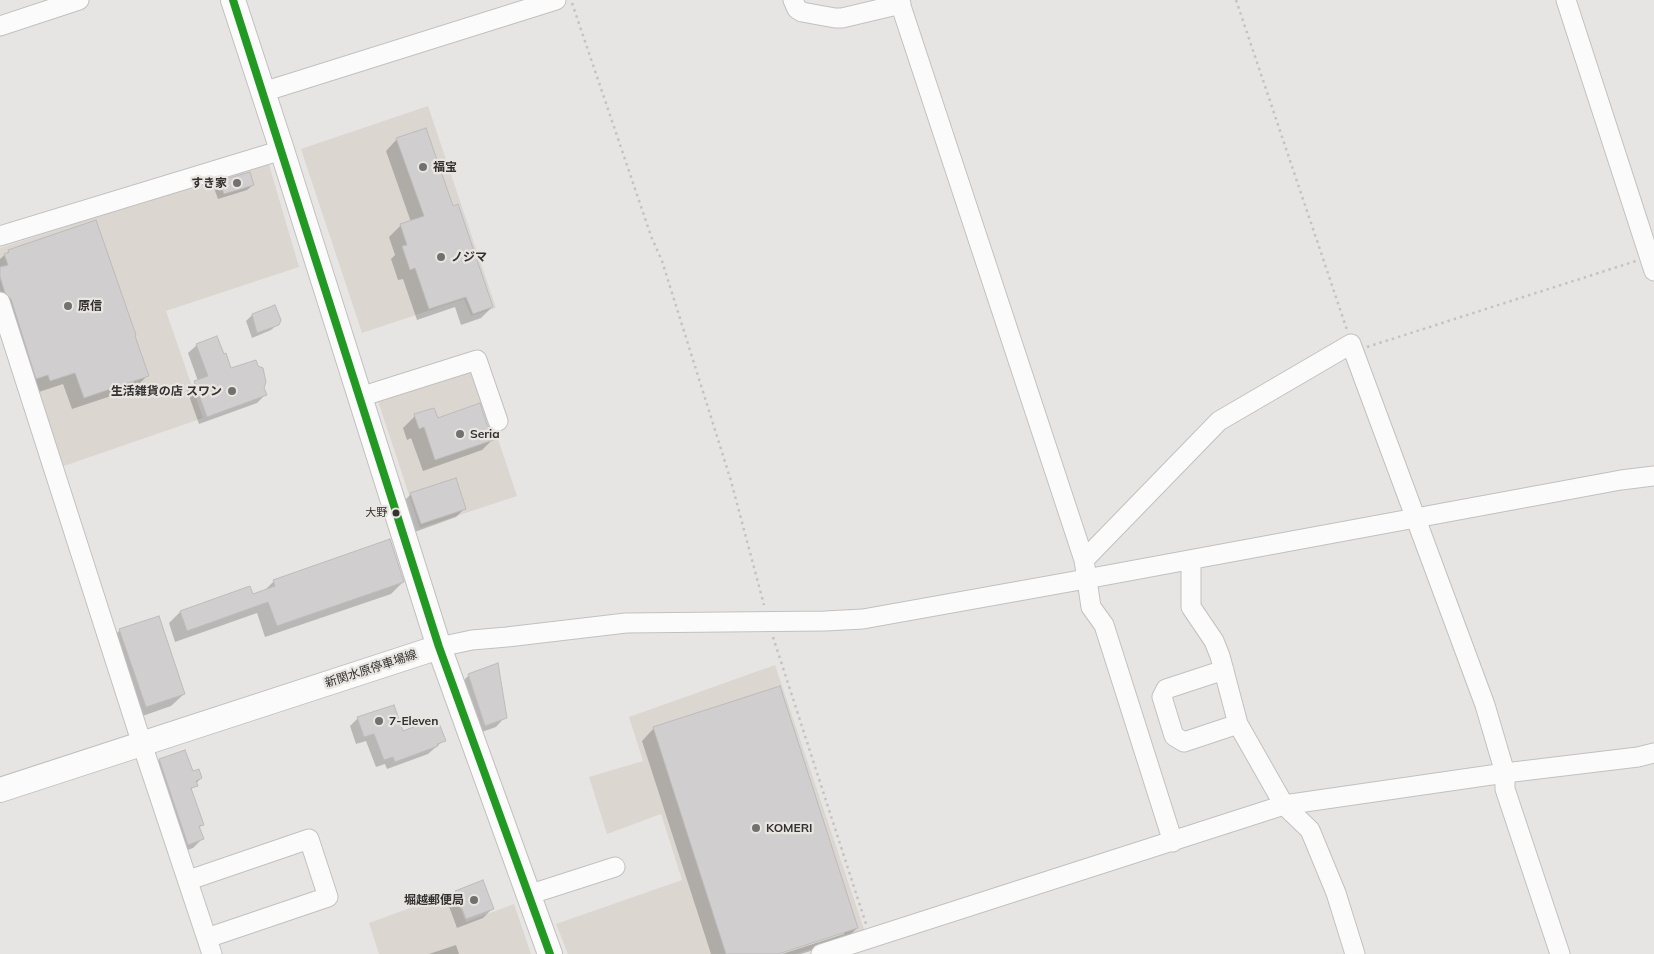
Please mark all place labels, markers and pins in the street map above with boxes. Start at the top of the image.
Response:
place label: 福宝 [433,160,457,174]
marker: 福宝 [417,161,429,173]
place label: すき家 [191,176,227,190]
marker: すき家 [231,177,243,189]
place label: ノジマ [451,250,487,264]
marker: ノジマ [435,251,447,263]
place label: 原信 [78,299,102,313]
marker: 原信 [62,300,74,312]
place label: 生活雑貨の店 スワン [111,384,222,398]
marker: 生活雑貨の店 スワン [226,385,238,397]
place label: Seria [470,427,500,441]
marker: Seria [454,428,466,440]
place label: 大野 [365,506,387,520]
marker: 大野 [391,508,401,518]
place label: 7-Eleven [389,714,438,728]
marker: 7-Eleven [373,715,385,727]
place label: KOMERI [766,821,813,835]
marker: KOMERI [750,822,762,834]
place label: 堀越郵便局 [404,893,464,907]
marker: 堀越郵便局 [468,894,480,906]

